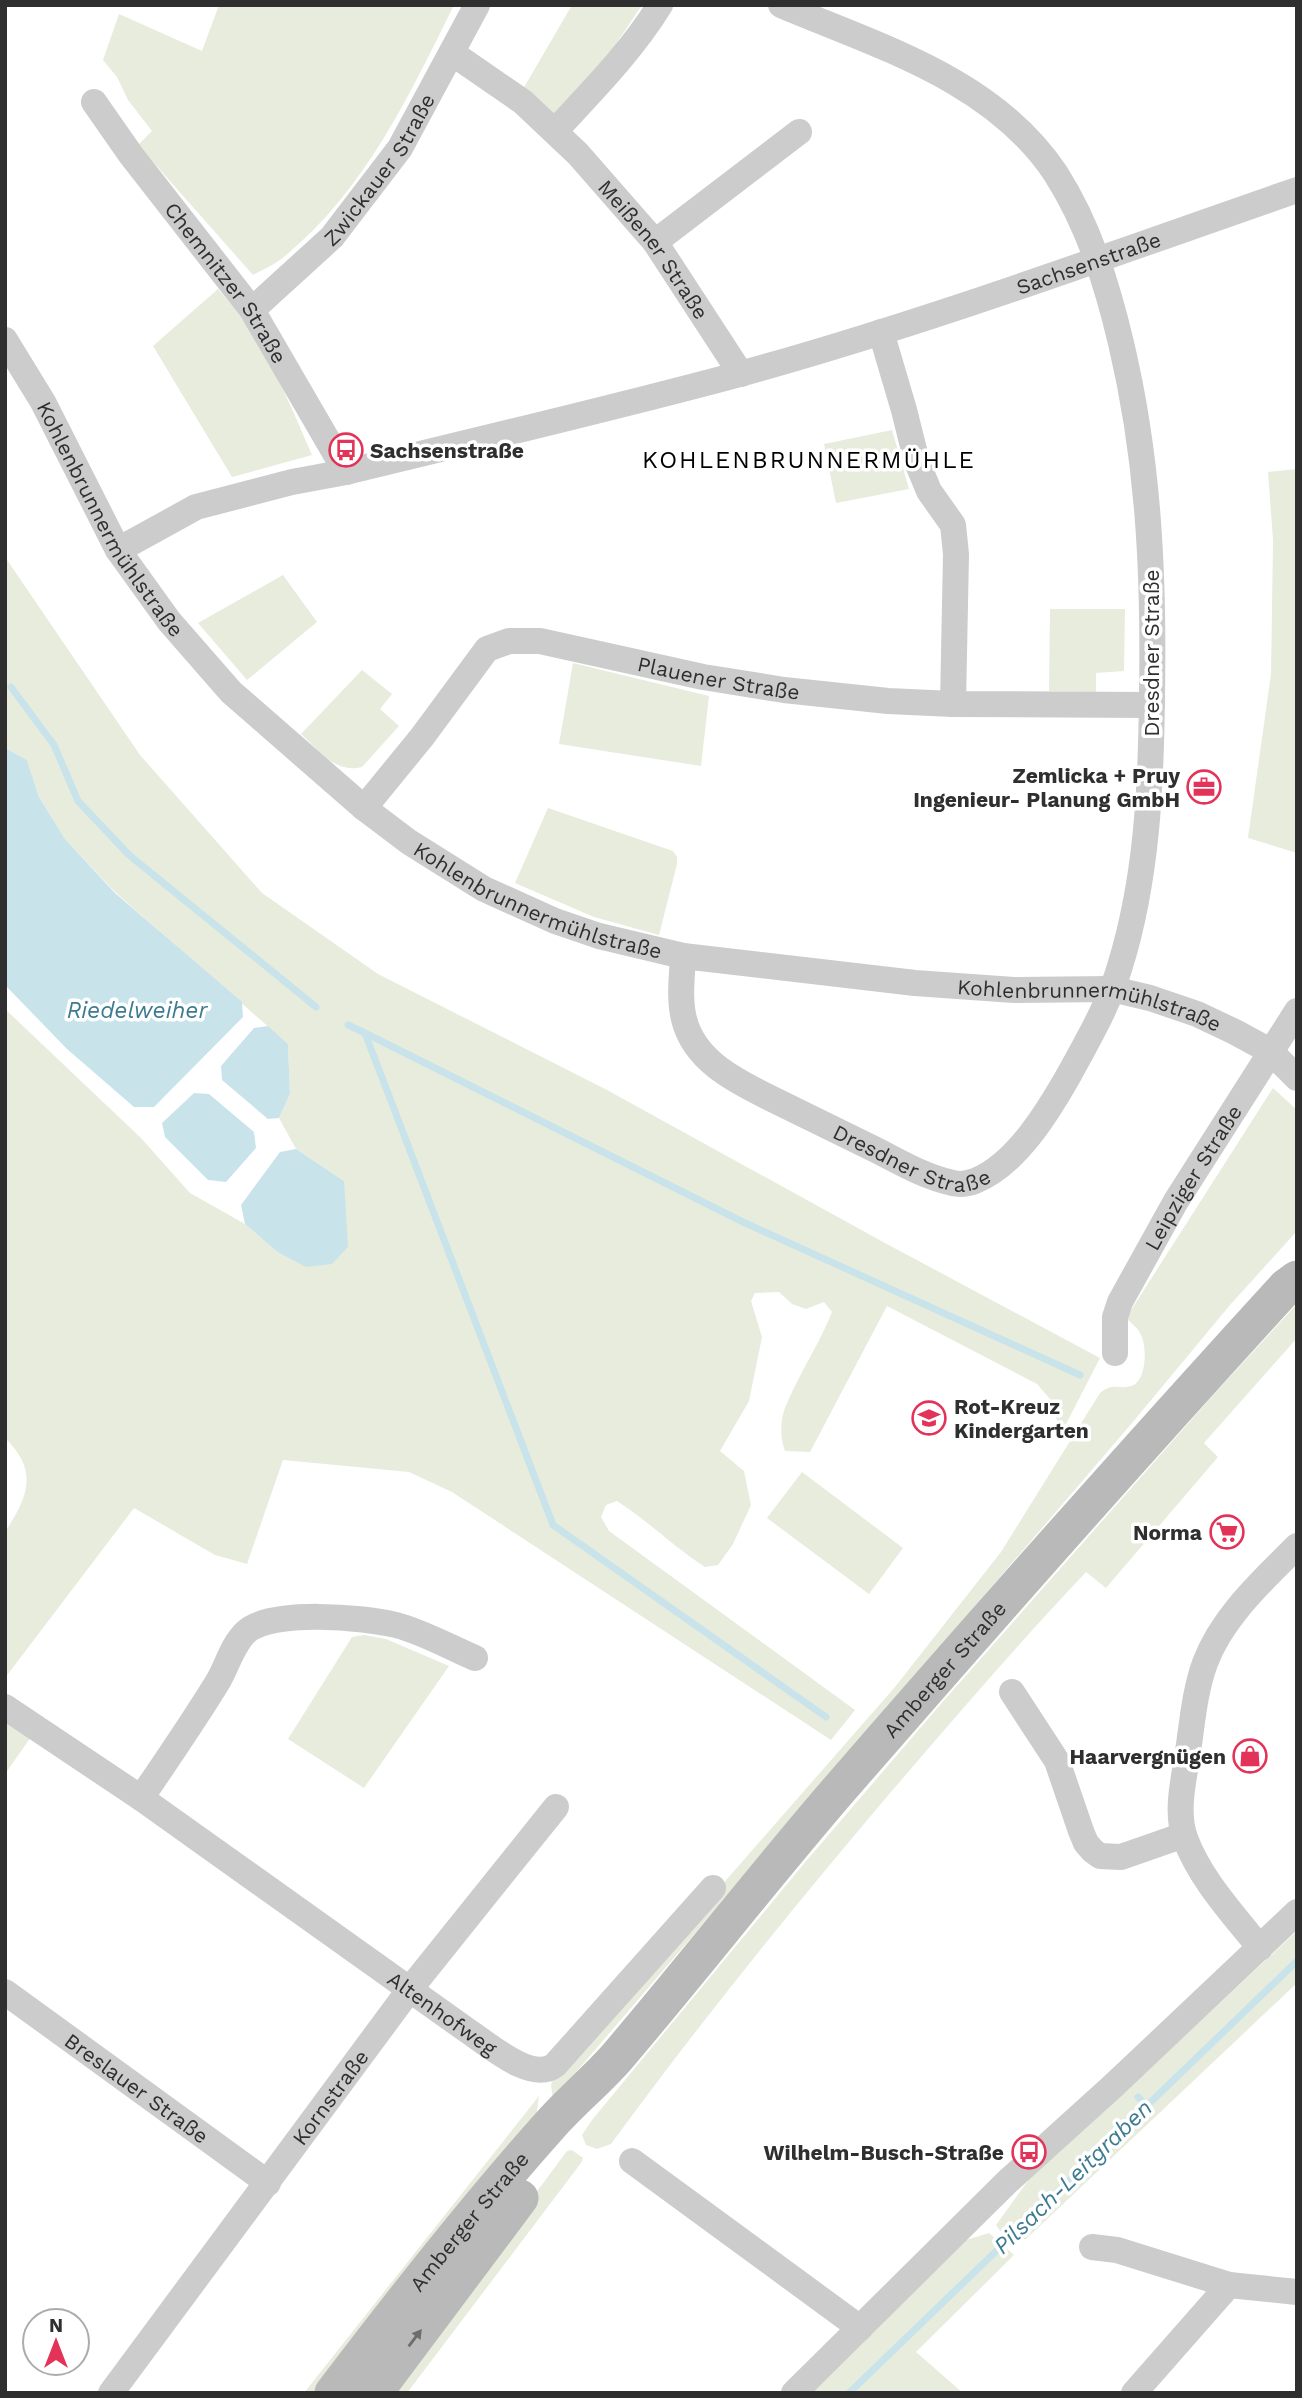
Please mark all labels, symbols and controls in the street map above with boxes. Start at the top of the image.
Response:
street label: Zwickauer Straße [318,89,440,251]
street label: Meißener Straße [593,174,714,324]
street label: Chemnitzer Straße [160,197,293,367]
street label: Sachsenstraße [1013,226,1164,299]
street label: Kohlenbrunnermühlstraße [32,397,189,642]
bus stop icon: Sachsenstraße [327,431,365,469]
place label: Sachsenstraße [370,438,524,463]
district label: KOHLENBRUNNERMÜHLE [642,446,976,474]
street label: Dresdner Straße [1139,569,1164,737]
street label: Plauener Straße [635,650,801,704]
place label: Zemlicka + Pruy Ingenieur- Planung GmbH [913,763,1180,812]
office icon: Zemlicka + Pruy Ingenieur- Planung GmbH [1185,768,1223,806]
street label: Kohlenbrunnermühlstraße [409,836,665,963]
street label: Kohlenbrunnermühlstraße [956,974,1225,1036]
water label: Riedelweiher [67,997,208,1024]
street label: Leipziger Straße [1139,1100,1247,1255]
street label: Dresdner Straße [829,1119,995,1196]
place label: Rot-Kreuz Kindergarten [954,1394,1089,1443]
school or university icon: Rot-Kreuz Kindergarten [910,1399,948,1437]
supermarket icon: Norma [1208,1513,1246,1551]
place label: Norma [1133,1520,1203,1545]
street label: Amberger Straße [878,1596,1011,1742]
shop icon: Haarvergnügen [1231,1737,1269,1775]
place label: Haarvergnügen [1069,1744,1226,1769]
street label: Altenhofweg [383,1966,503,2061]
street label: Breslauer Straße [60,2027,214,2148]
street label: Kornstraße [286,2045,373,2150]
water label: Pilsach-Leitgraben [988,2094,1158,2260]
bus stop icon: Wilhelm-Busch-Straße [1010,2133,1048,2171]
place label: Wilhelm-Busch-Straße [764,2140,1004,2165]
street label: Amberger Straße [404,2146,534,2296]
north arrow [21,2307,91,2377]
text: N [49,2314,63,2337]
one-way arrow [407,2329,421,2347]

